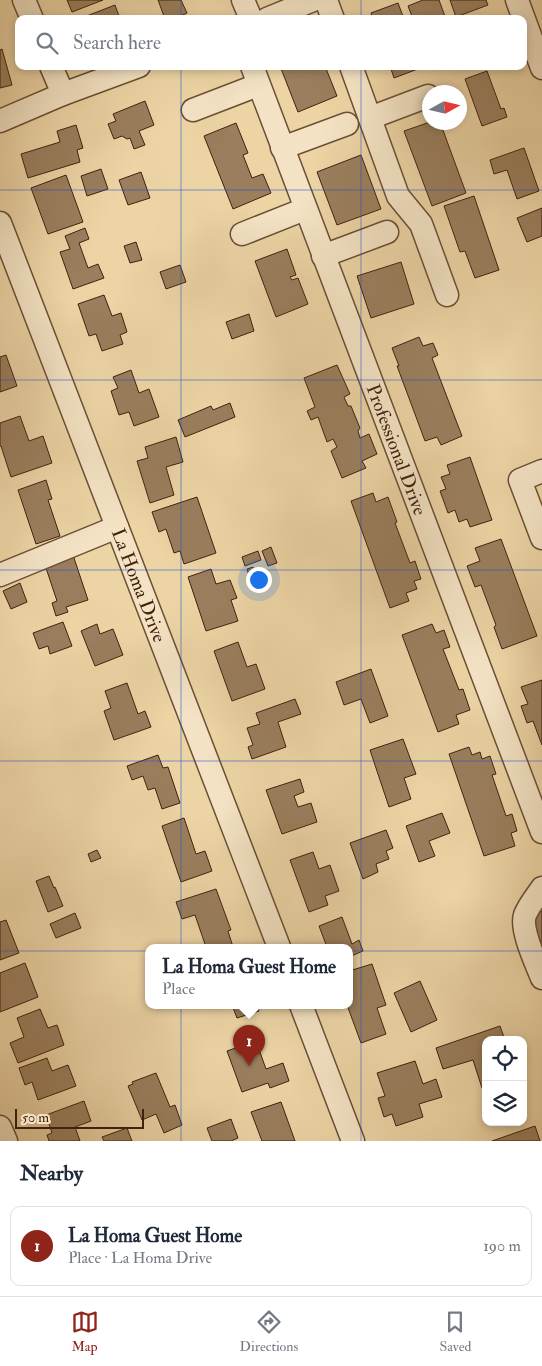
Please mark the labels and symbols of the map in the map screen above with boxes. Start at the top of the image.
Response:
north arrow [422,85,467,130]
street label: Professional Drive [361,381,432,519]
street label: La Homa Drive [106,525,171,646]
your location [246,567,272,593]
pin: 1 [233,1025,265,1066]
scale bar [15,1106,144,1129]

